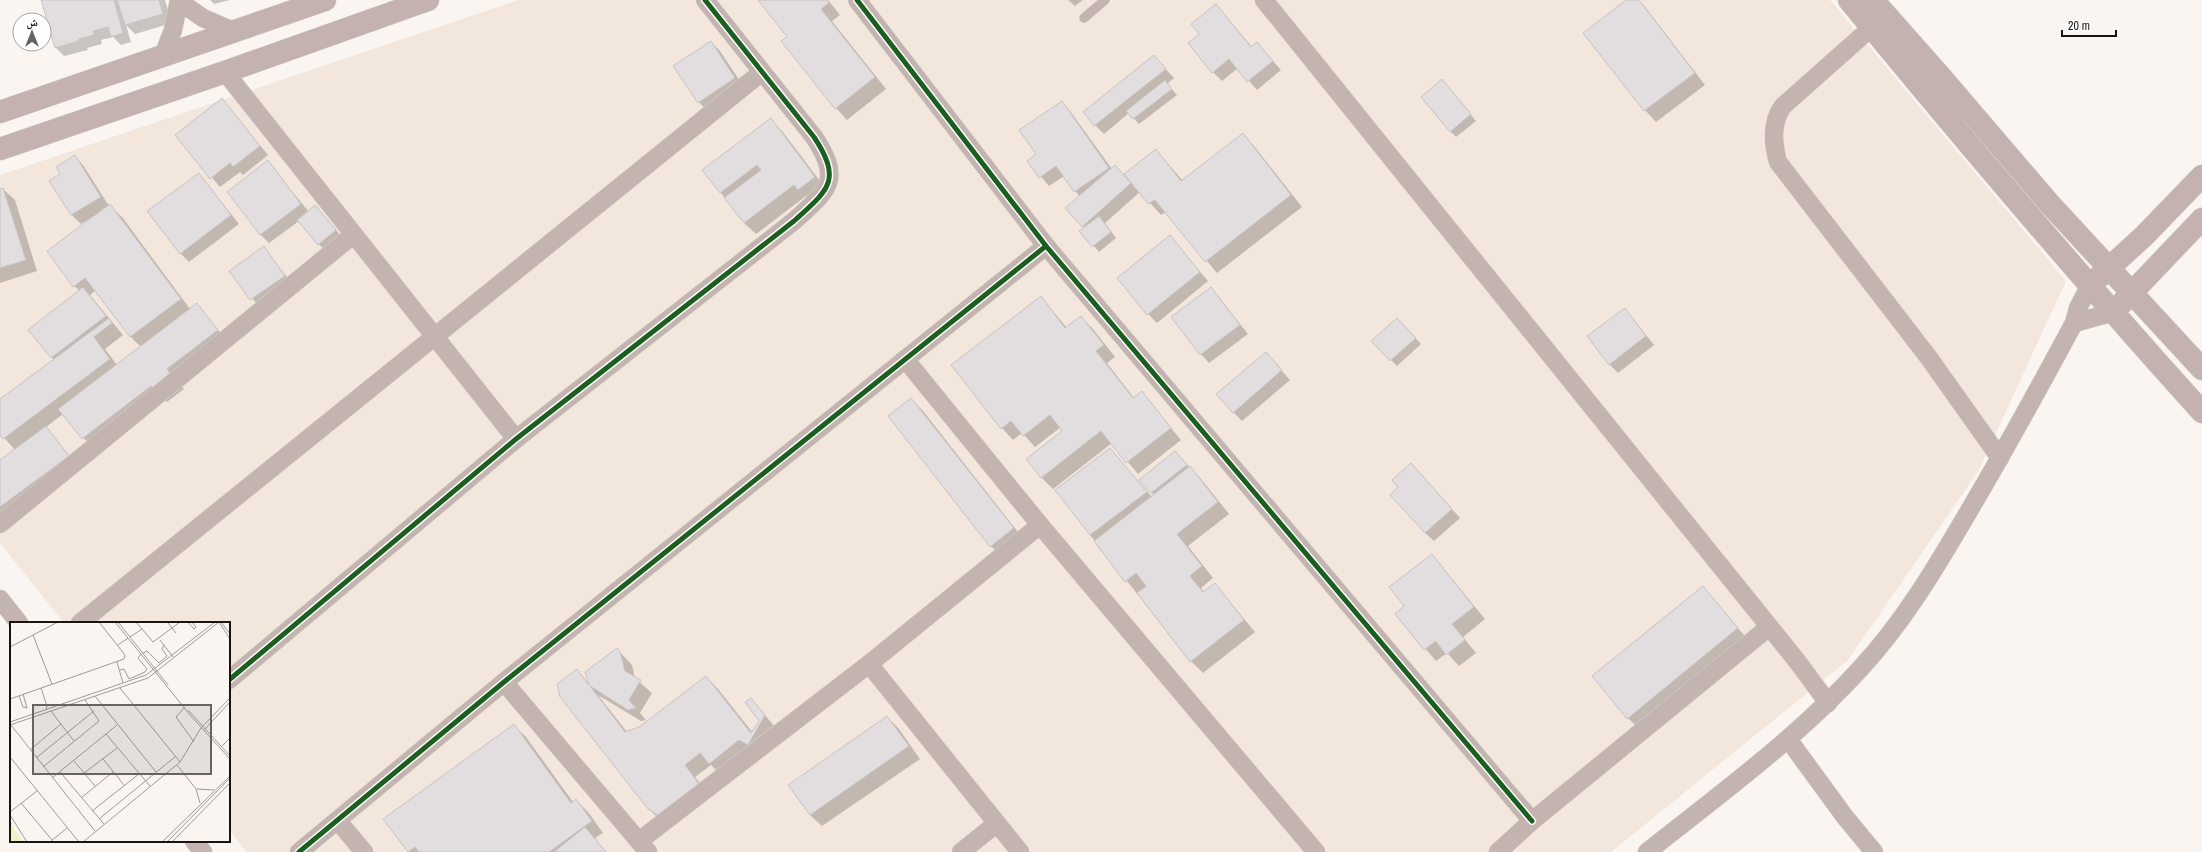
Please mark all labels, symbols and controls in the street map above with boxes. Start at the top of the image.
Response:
north arrow [12,12,52,52]
scale bar [2062,12,2116,38]
text: ش [26,15,38,30]
text: 20 m [2068,18,2090,34]
inset map [10,622,230,842]

